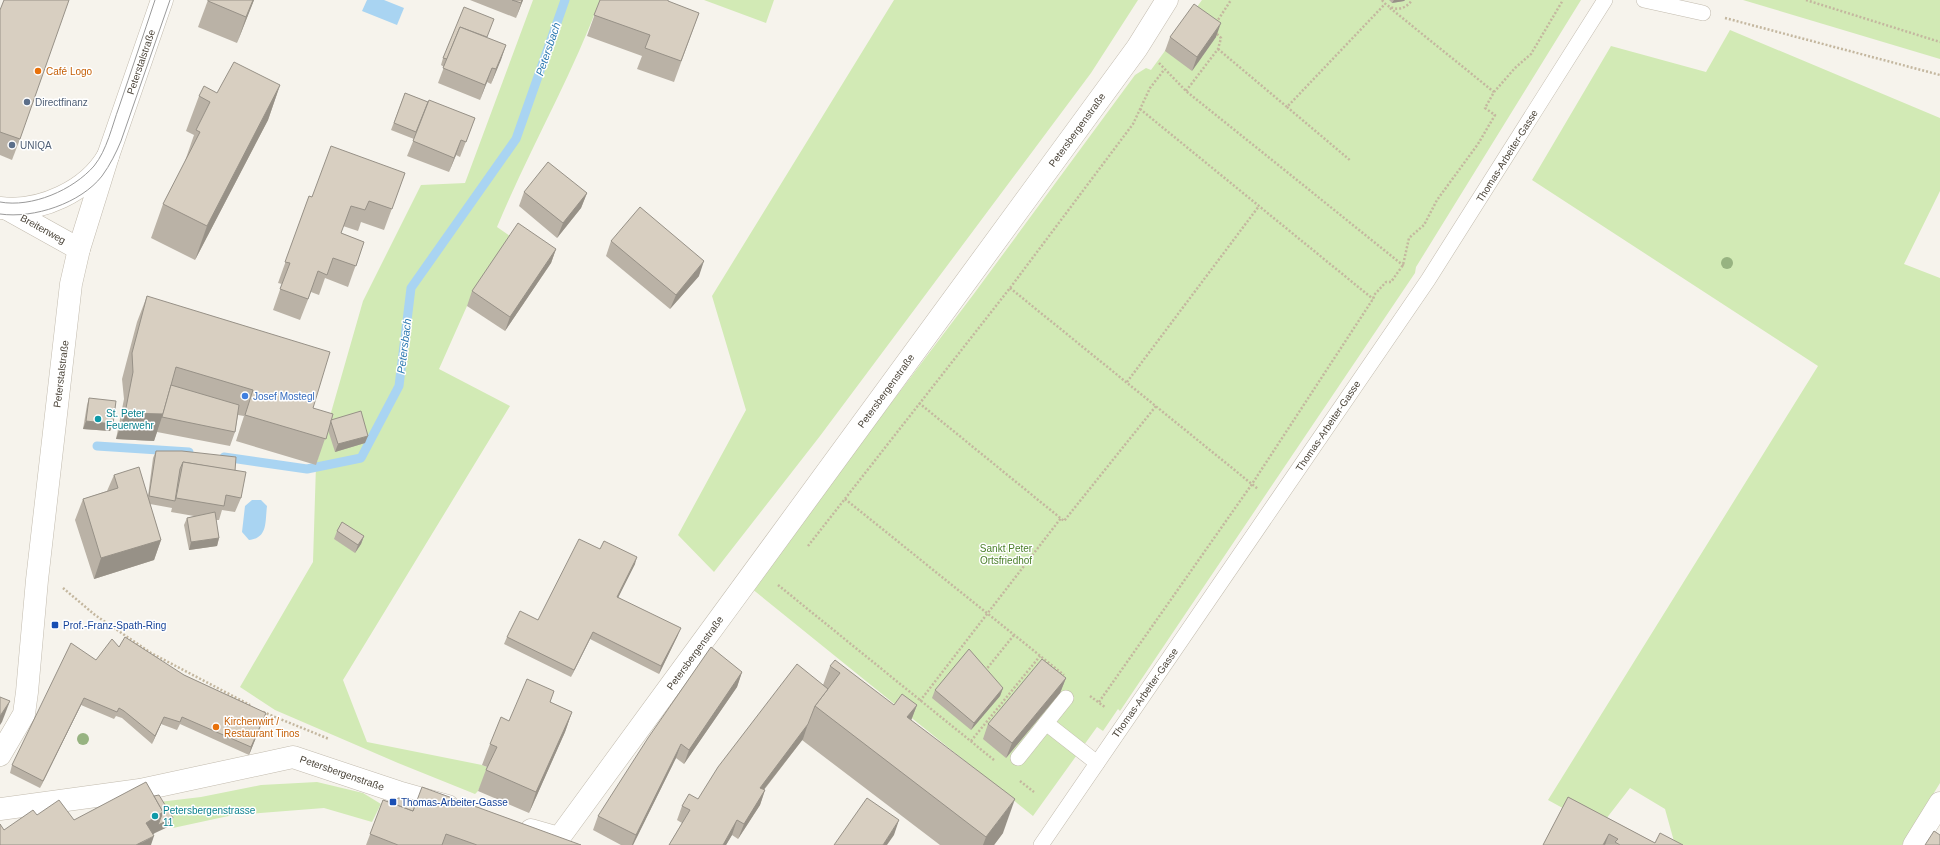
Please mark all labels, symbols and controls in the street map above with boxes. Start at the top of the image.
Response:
water label: Petersbach [533,21,563,77]
street label: Peterstalstraße [125,28,157,96]
marker: Café Logo [33,66,43,76]
place label: Café Logo [46,66,93,77]
street label: Petersbergenstraße [1047,91,1108,169]
marker: Directfinanz [22,97,32,107]
place label: Directfinanz [35,97,88,108]
street label: Thomas-Arbeiter-Gasse [1474,107,1540,204]
marker: UNIQA [7,140,17,150]
place label: UNIQA [20,140,52,151]
street label: Breitenweg [18,212,68,246]
water label: Petersbach [395,318,413,374]
street label: Peterstalstraße [51,339,71,408]
street label: Petersbergenstraße [856,352,917,430]
street label: Thomas-Arbeiter-Gasse [1294,378,1363,473]
marker: Josef Mostegl [240,391,250,401]
place label: Josef Mostegl [253,391,315,402]
place label: St. Peter Feuerwehr [106,408,154,431]
marker: St. Peter Feuerwehr [93,414,103,424]
park label: Sankt Peter Ortsfriedhof [980,543,1033,566]
street label: Petersbergenstraße [665,614,726,692]
marker: Prof.-Franz-Spath-Ring [50,620,60,630]
place label: Prof.-Franz-Spath-Ring [63,620,166,631]
street label: Thomas-Arbeiter-Gasse [1110,646,1180,740]
place label: Kirchenwirt / Restaurant Tinos [224,716,300,739]
marker: Kirchenwirt / Restaurant Tinos [211,722,221,732]
street label: Petersbergenstraße [298,753,386,793]
marker: Thomas-Arbeiter-Gasse [388,797,398,807]
place label: Thomas-Arbeiter-Gasse [401,797,508,808]
place label: Petersbergenstrasse 11 [163,805,256,828]
marker: Petersbergenstrasse 11 [150,811,160,821]

